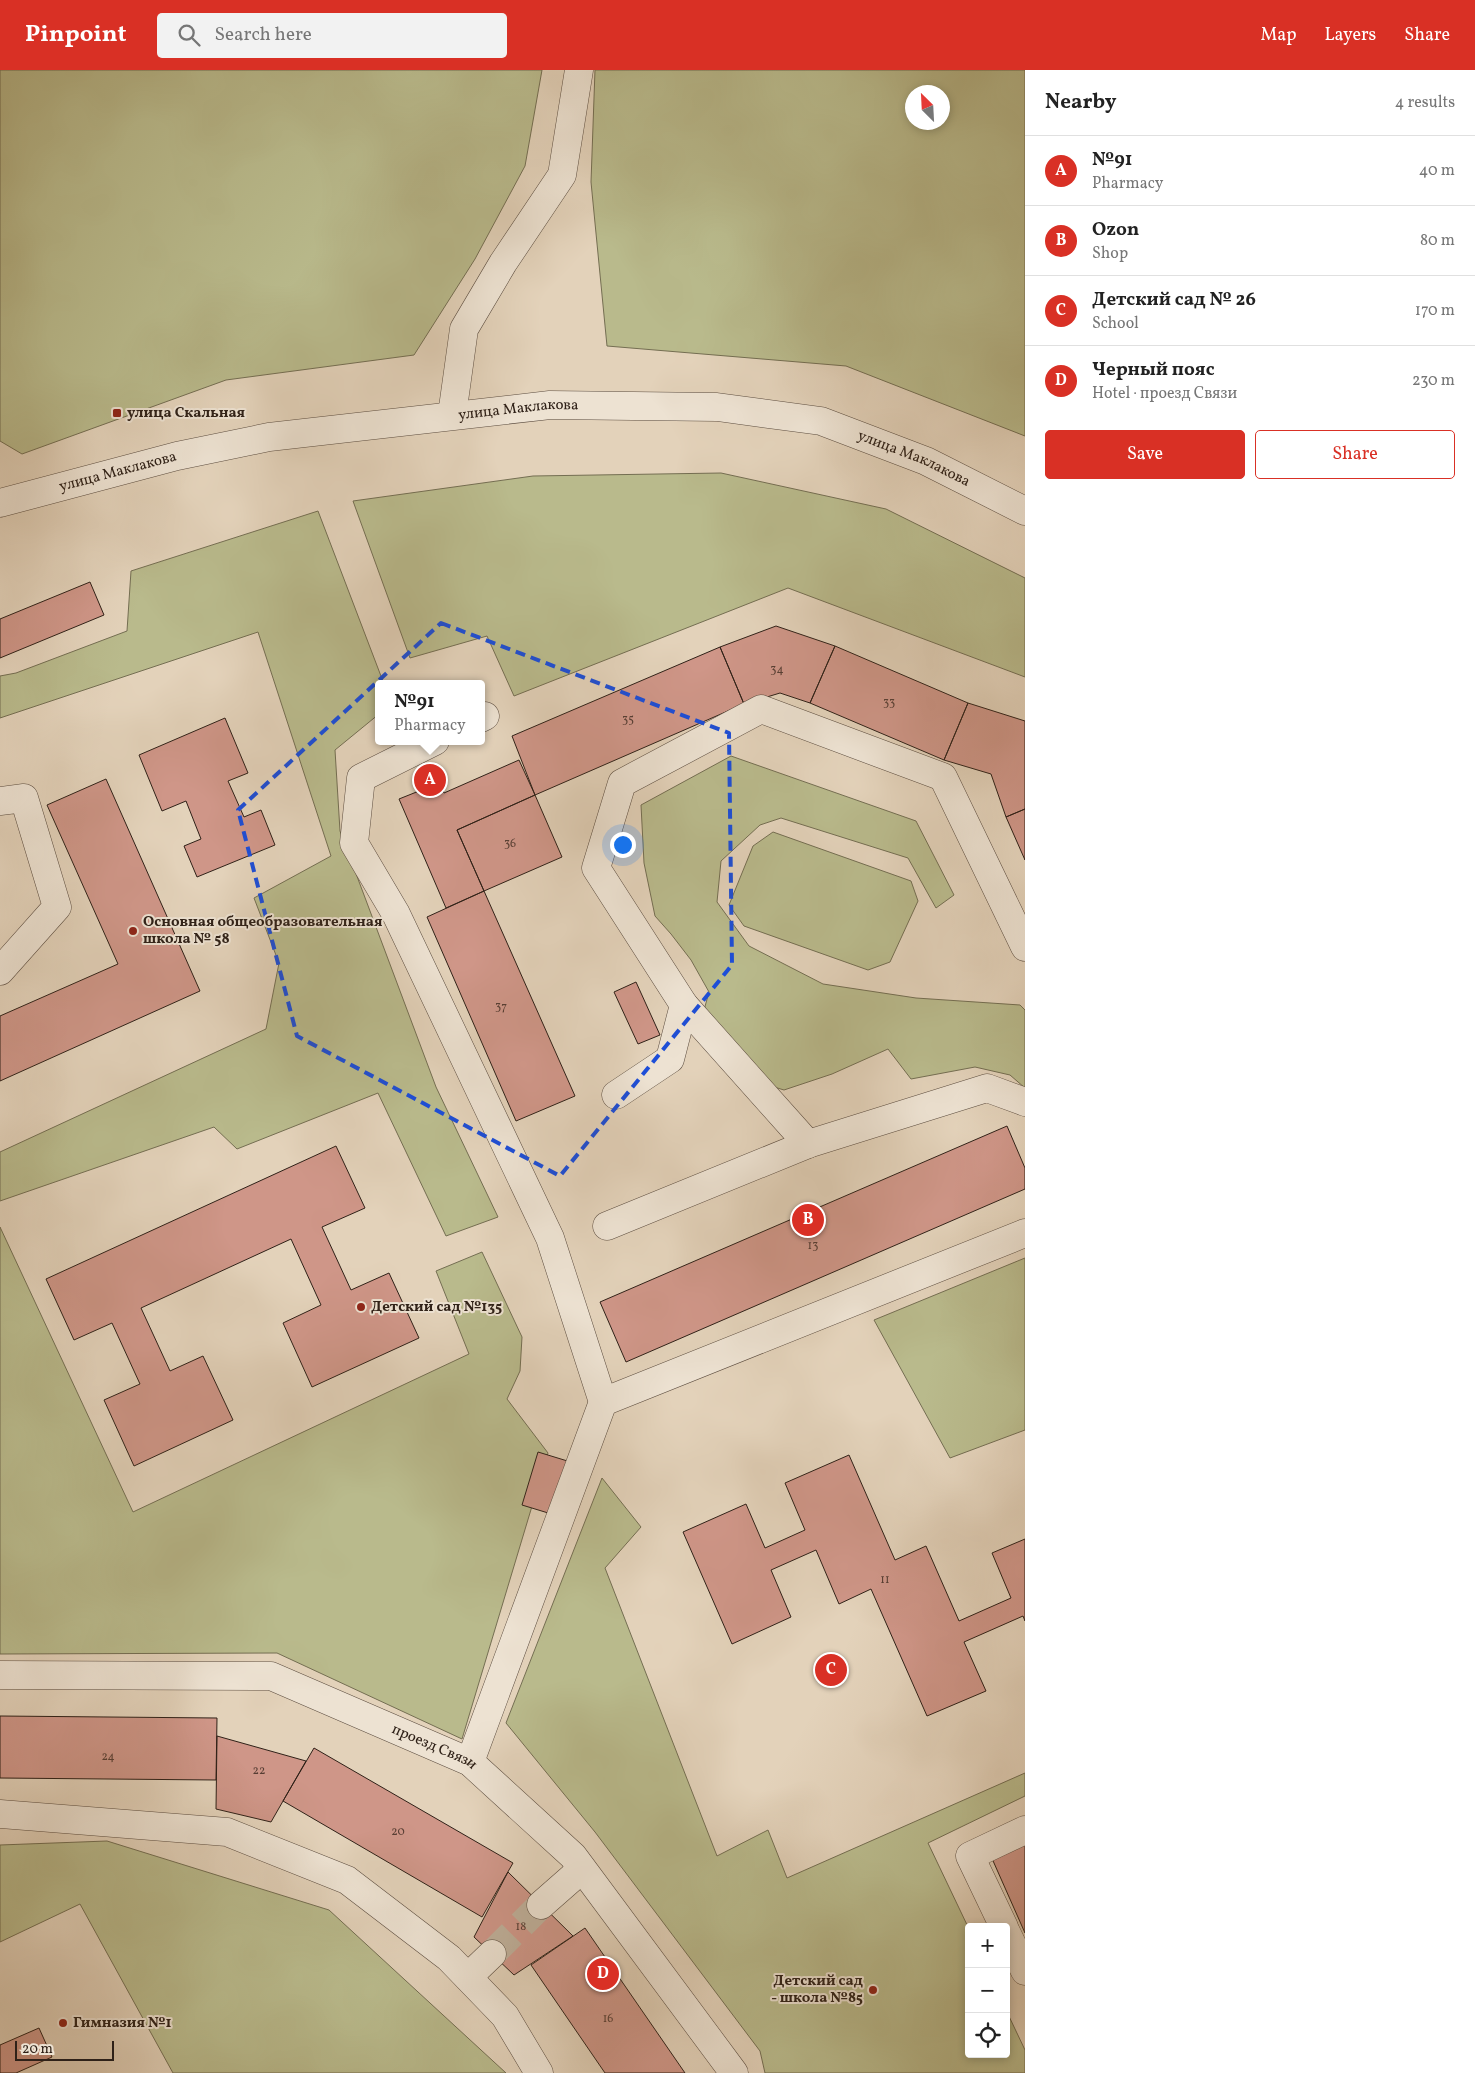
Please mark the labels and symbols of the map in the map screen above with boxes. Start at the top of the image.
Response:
north arrow [905,85,950,130]
street label: улица Маклакова [457,394,579,426]
place label: улица Скальная [127,403,246,424]
marker: улица Скальная [111,407,123,419]
street label: улица Маклакова [854,425,974,492]
street label: улица Маклакова [57,446,179,497]
house number: 34 [770,662,784,678]
house number: 33 [883,695,895,711]
house number: 35 [622,712,634,728]
pin: A [414,761,446,799]
your location [610,832,636,858]
house number: 36 [504,836,516,852]
place label: Основная общеобразовательная школа № 58 [143,912,383,950]
marker: Основная общеобразовательная школа № 58 [127,925,139,937]
house number: 37 [495,999,507,1015]
pin: B [792,1201,824,1239]
house number: 13 [808,1238,818,1254]
place label: Детский сад №135 [371,1297,502,1318]
marker: Детский сад №135 [355,1301,367,1313]
house number: 11 [880,1572,890,1588]
pin: C [815,1651,847,1689]
street label: проезд Связи [388,1719,482,1774]
house number: 24 [101,1749,115,1765]
house number: 22 [253,1763,265,1779]
house number: 20 [391,1824,405,1840]
house number: 18 [516,1919,526,1935]
pin: D [587,1955,619,1993]
place label: Детский сад - школа №85 [771,1971,863,2009]
marker: Детский сад - школа №85 [867,1984,879,1996]
house number: 16 [603,2011,613,2027]
place label: Гимназия №1 [73,2013,172,2034]
marker: Гимназия №1 [57,2017,69,2029]
scale bar [15,2038,114,2061]

